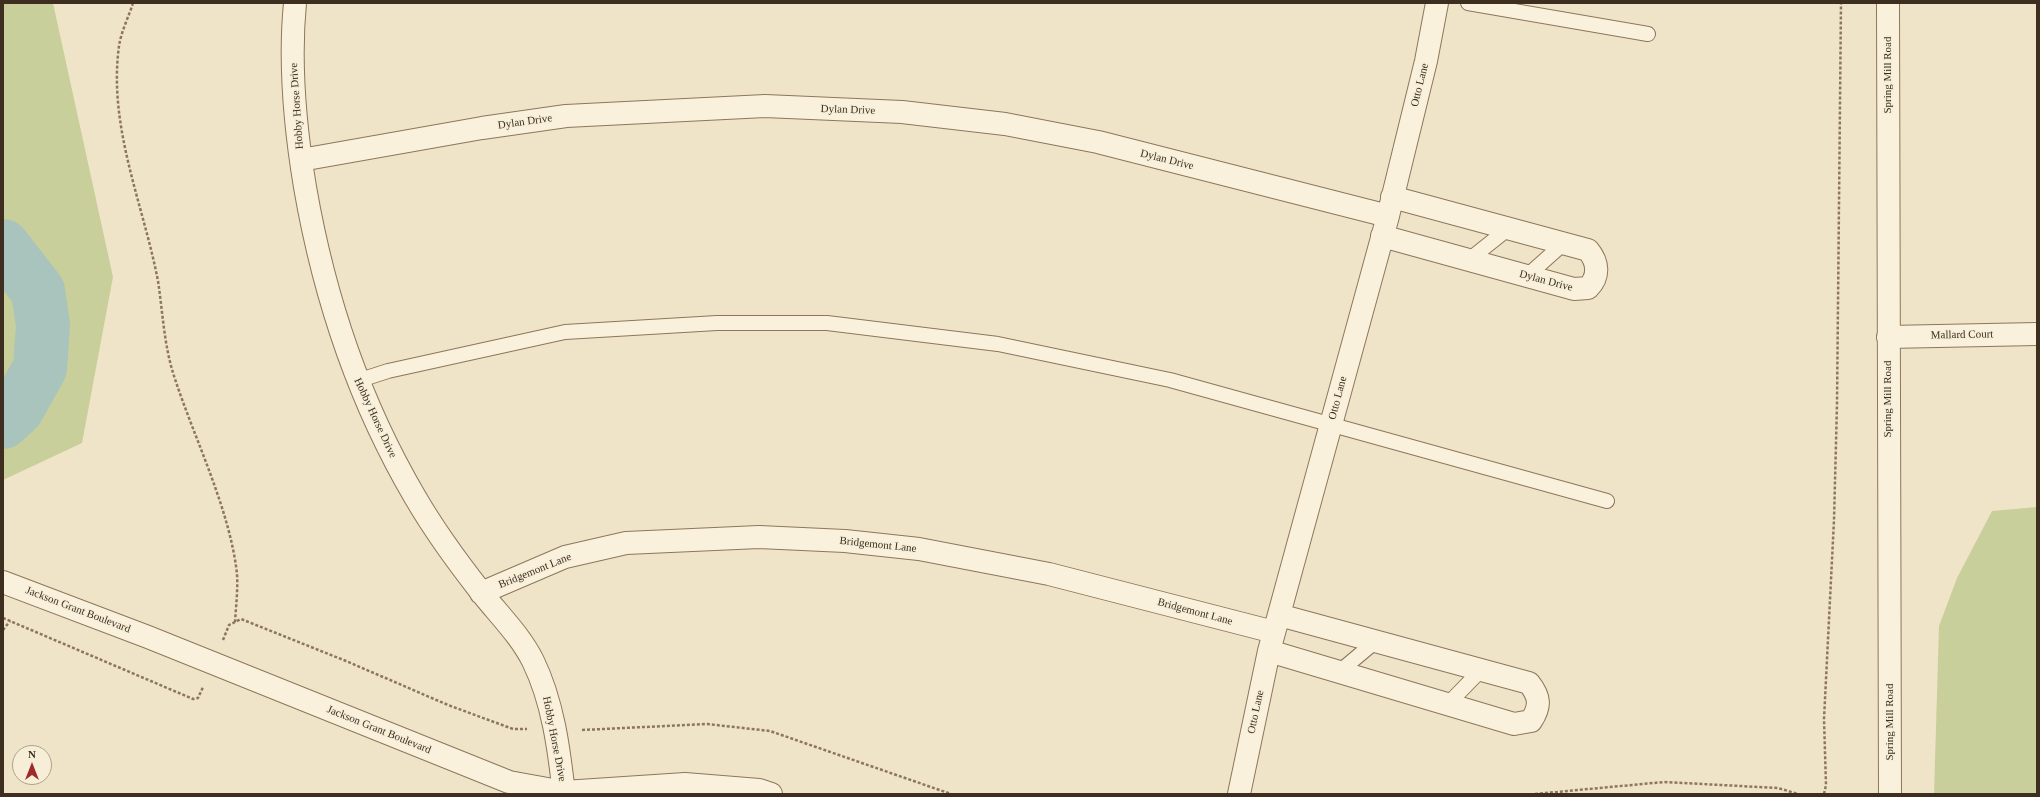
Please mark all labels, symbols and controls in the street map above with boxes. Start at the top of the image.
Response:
street label: Spring Mill Road [1881,36,1895,114]
street label: Hobby Horse Drive [287,62,307,150]
street label: Otto Lane [1408,62,1432,108]
street label: Dylan Drive [820,102,876,118]
street label: Dylan Drive [497,112,553,132]
street label: Dylan Drive [1139,147,1195,173]
street label: Dylan Drive [1518,268,1574,294]
street label: Mallard Court [1931,328,1993,342]
street label: Spring Mill Road [1881,360,1895,438]
street label: Otto Lane [1326,375,1350,421]
street label: Hobby Horse Drive [351,376,399,460]
street label: Bridgemont Lane [839,534,917,556]
street label: Bridgemont Lane [497,550,573,592]
street label: Jackson Grant Boulevard [24,584,132,636]
street label: Bridgemont Lane [1156,596,1234,628]
street label: Spring Mill Road [1883,683,1897,761]
street label: Otto Lane [1245,689,1267,735]
street label: Hobby Horse Drive [539,695,569,783]
street label: Jackson Grant Boulevard [325,703,433,757]
north arrow [12,745,52,785]
text: N [28,748,36,760]

